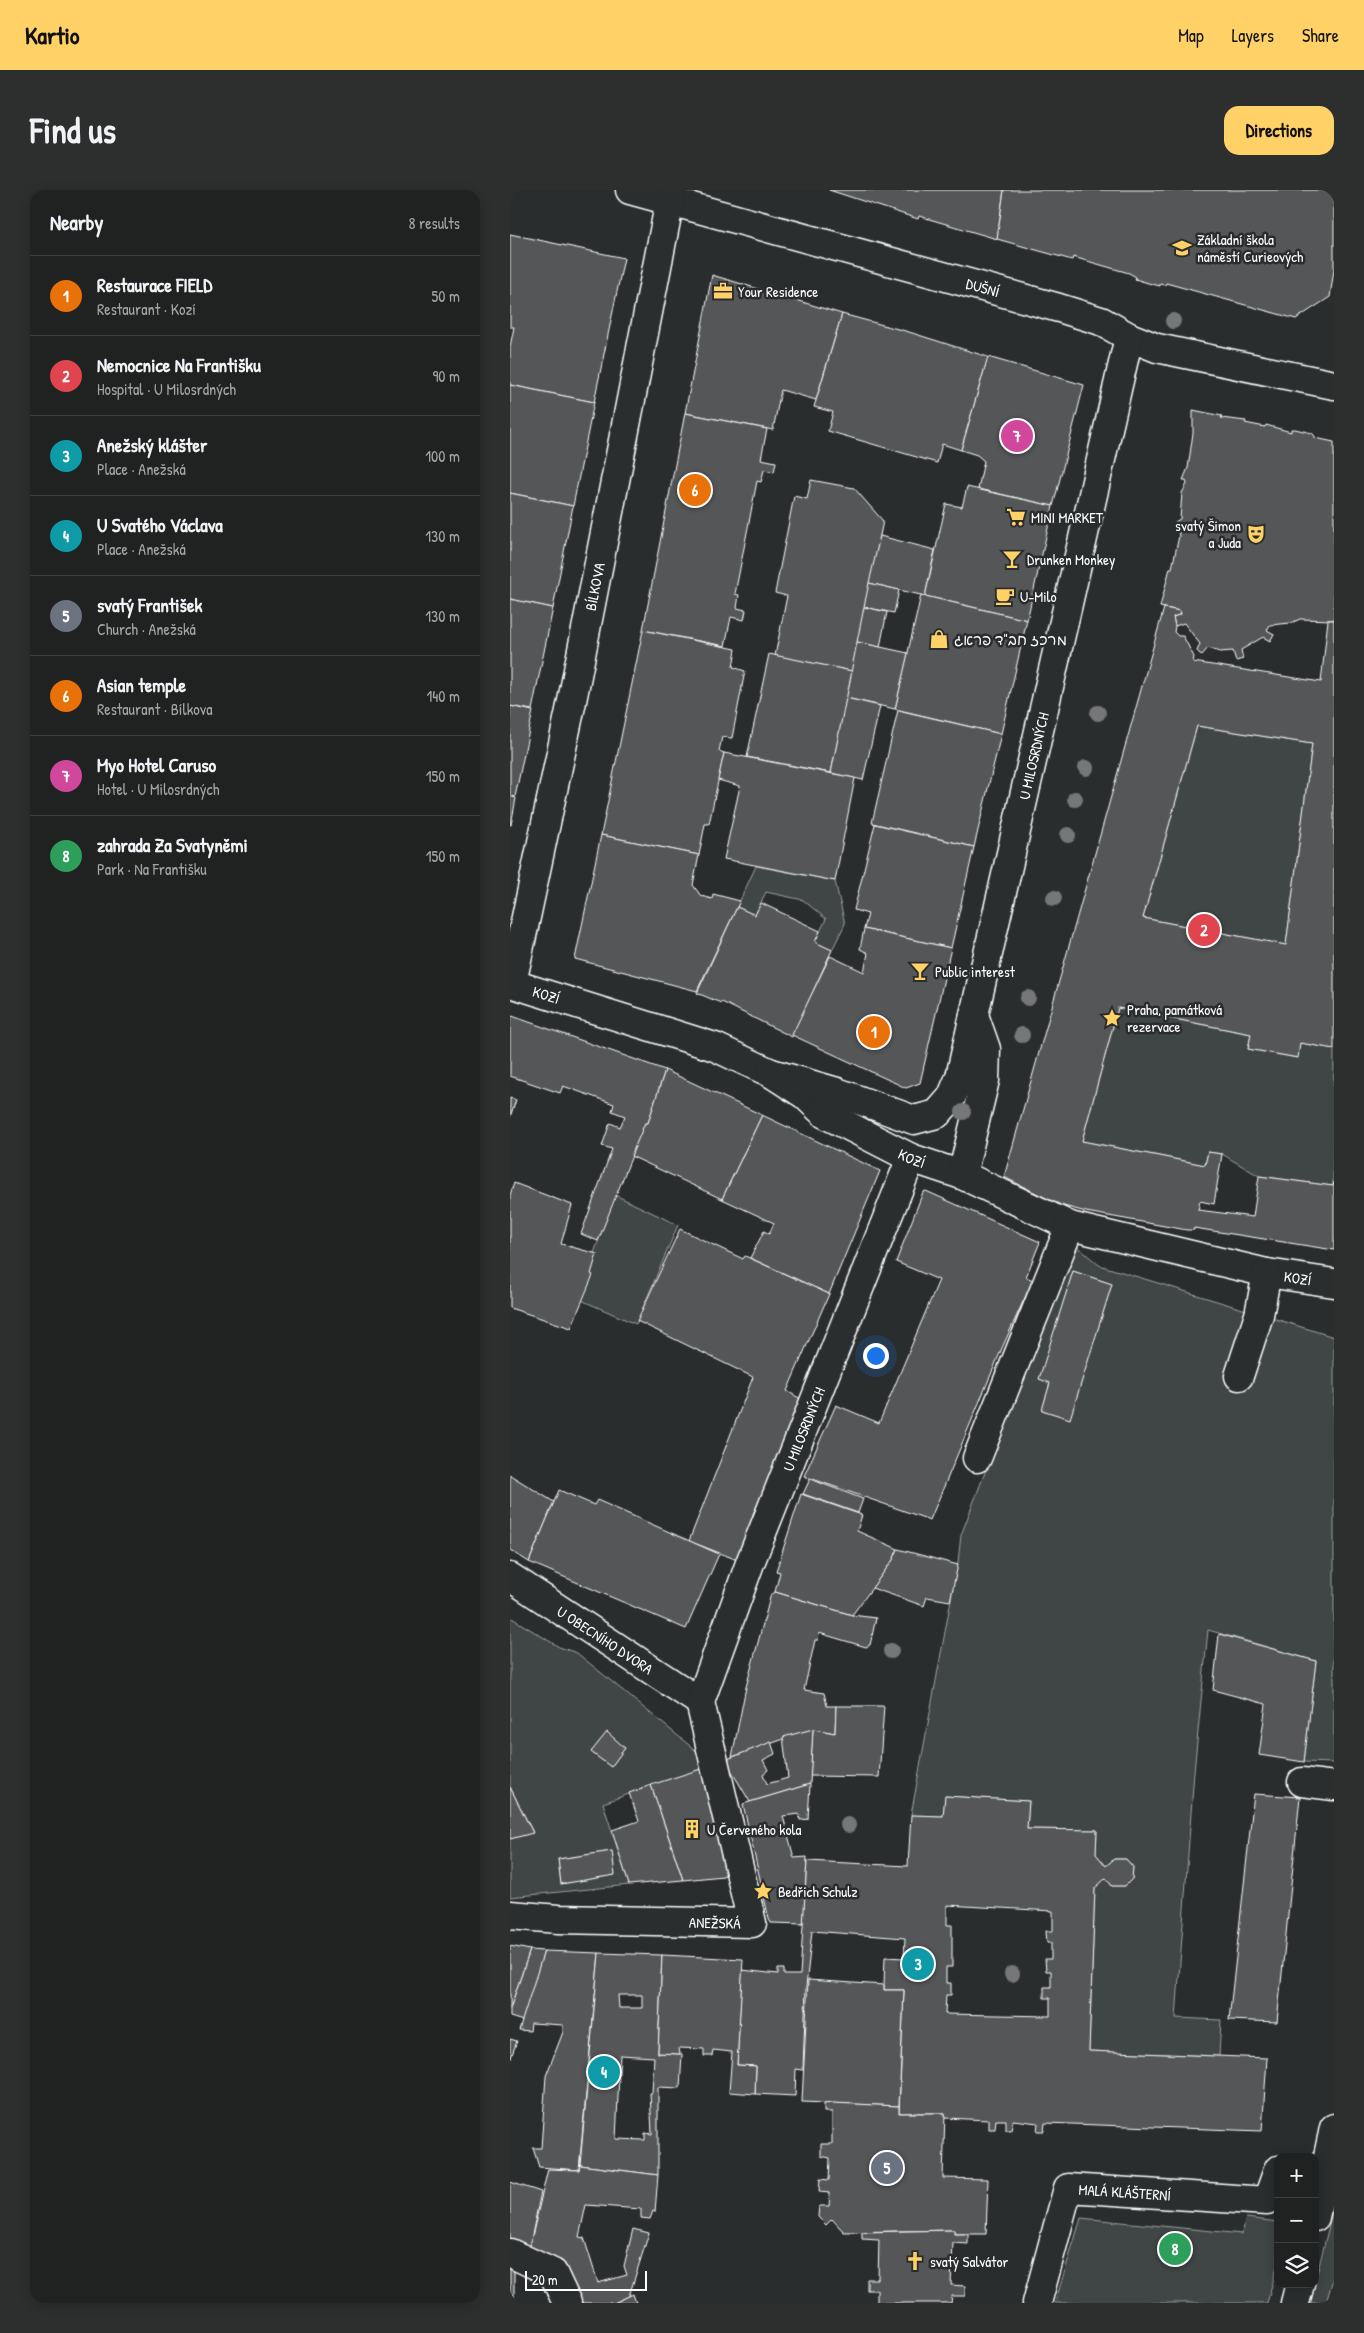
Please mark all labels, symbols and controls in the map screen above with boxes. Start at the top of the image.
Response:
text: Kartio [25,19,80,51]
text: Map [1178,23,1204,48]
text: Layers [1232,23,1274,48]
text: Share [1302,23,1339,48]
button: Directions [1224,106,1334,155]
text: Find us [30,107,116,154]
text: Nearby [50,208,103,237]
text: 8 results [408,212,460,234]
place label: Základní škola náměstí Curieových [1197,229,1303,267]
school or university icon: Základní škola náměstí Curieových [1171,237,1193,259]
text: Restaurace FIELD [97,272,212,298]
street label: DUŠNÍ [964,272,1002,302]
office icon: Your Residence [712,280,734,302]
place label: Your Residence [738,281,818,302]
text: 1 [63,285,69,307]
text: 50 m [432,285,460,307]
text: Restaurant · Kozí [97,298,196,320]
text: Nemocnice Na Františku [97,352,261,378]
text: 2 [62,365,70,387]
text: 90 m [432,365,460,387]
text: Hospital · U Milosrdných [97,378,236,400]
pin: 7 [1001,417,1033,455]
text: Anežský klášter [97,432,207,458]
text: 3 [62,445,70,467]
text: 100 m [425,445,460,467]
text: Place · Anežská [97,458,186,480]
pin: 6 [679,471,711,509]
supermarket icon: MINI MARKET [1005,506,1027,528]
place label: MINI MARKET [1031,507,1104,528]
text: U Svatého Václava [97,512,223,538]
place label: svatý Šimon a Juda [1175,515,1241,553]
theatre icon: svatý Šimon a Juda [1245,523,1267,545]
text: 4 [63,525,69,547]
text: 130 m [425,525,460,547]
text: Place · Anežská [97,538,186,560]
bar icon: Drunken Monkey [1001,548,1023,570]
place label: Drunken Monkey [1027,549,1115,570]
street label: BÍLKOVA [579,560,610,612]
cafe icon: U-Milo [994,585,1016,607]
place label: U-Milo [1020,586,1057,607]
text: svatý František [97,592,202,618]
text: 5 [63,605,69,627]
text: 130 m [425,605,460,627]
text: Church · Anežská [97,618,196,640]
shop icon: מרכז חב"ד פראג [928,628,950,650]
place label: מרכז חב"ד פראג [954,629,1067,650]
text: Asian temple [97,672,186,698]
text: 6 [63,685,69,707]
text: 140 m [426,685,460,707]
text: Restaurant · Bílkova [97,698,212,720]
street label: U MILOSRDNÝCH [1013,710,1053,801]
text: Myo Hotel Caruso [97,752,216,778]
text: 7 [62,765,70,787]
text: 150 m [426,765,460,787]
text: Hotel · U Milosrdných [97,778,219,800]
text: zahrada Za Svatyněmi [97,832,248,858]
text: 8 [63,845,69,867]
text: 150 m [426,845,460,867]
text: Park · Na Františku [97,858,207,880]
pin: 2 [1188,911,1220,949]
bar icon: Public interest [909,960,931,982]
place label: Public interest [935,961,1016,982]
street label: KOZÍ [530,980,562,1008]
place label: Praha, památková rezervace [1127,999,1222,1037]
place icon: Praha, památková rezervace [1101,1007,1123,1029]
pin: 1 [858,1013,890,1051]
street label: KOZÍ [895,1143,928,1173]
street label: KOZÍ [1283,1265,1313,1290]
your location [863,1343,889,1369]
street label: U MILOSRDNÝCH [777,1384,829,1474]
street label: U OBECNÍHO DVORA [553,1600,658,1679]
building icon: U Červeného kola [681,1818,703,1840]
place label: U Červeného kola [707,1819,801,1840]
place icon: Bedřich Schulz [752,1880,774,1902]
place label: Bedřich Schulz [778,1881,858,1902]
street label: ANEŽSKÁ [689,1911,742,1933]
pin: 3 [902,1945,934,1983]
pin: 4 [588,2053,620,2091]
pin: 5 [871,2149,903,2187]
map controls [1274,2153,1319,2288]
button: + [1274,2153,1319,2198]
street label: MALÁ KLÁŠTERNÍ [1078,2178,1172,2205]
button: − [1274,2198,1319,2243]
pin: 8 [1159,2230,1191,2268]
button: layers [1274,2243,1319,2288]
church icon: svatý Salvátor [904,2250,926,2272]
place label: svatý Salvátor [930,2251,1008,2272]
scale bar [525,2268,648,2291]
text: 20 m [532,2270,558,2289]

